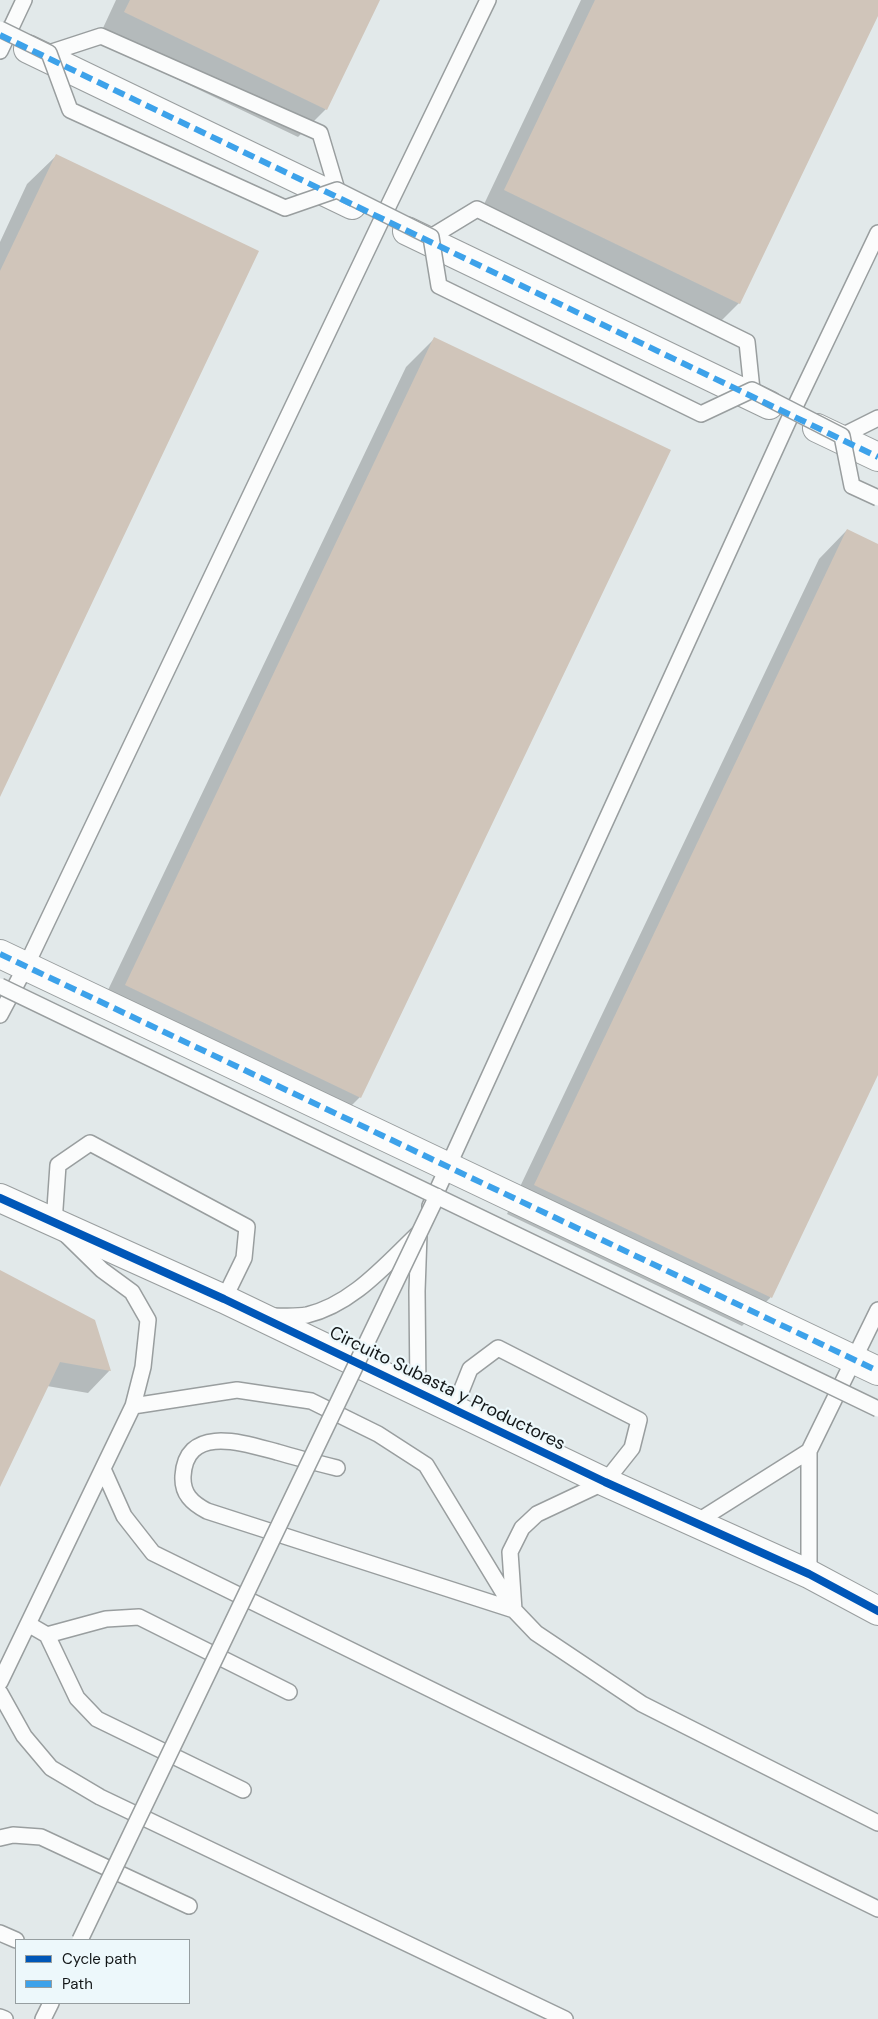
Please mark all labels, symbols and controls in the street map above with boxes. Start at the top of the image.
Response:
street label: Circuito Subasta y Productores [326,1322,568,1456]
legend [15,1939,190,2004]
text: Cycle path [62,1949,137,1969]
text: Path [62,1974,93,1994]

